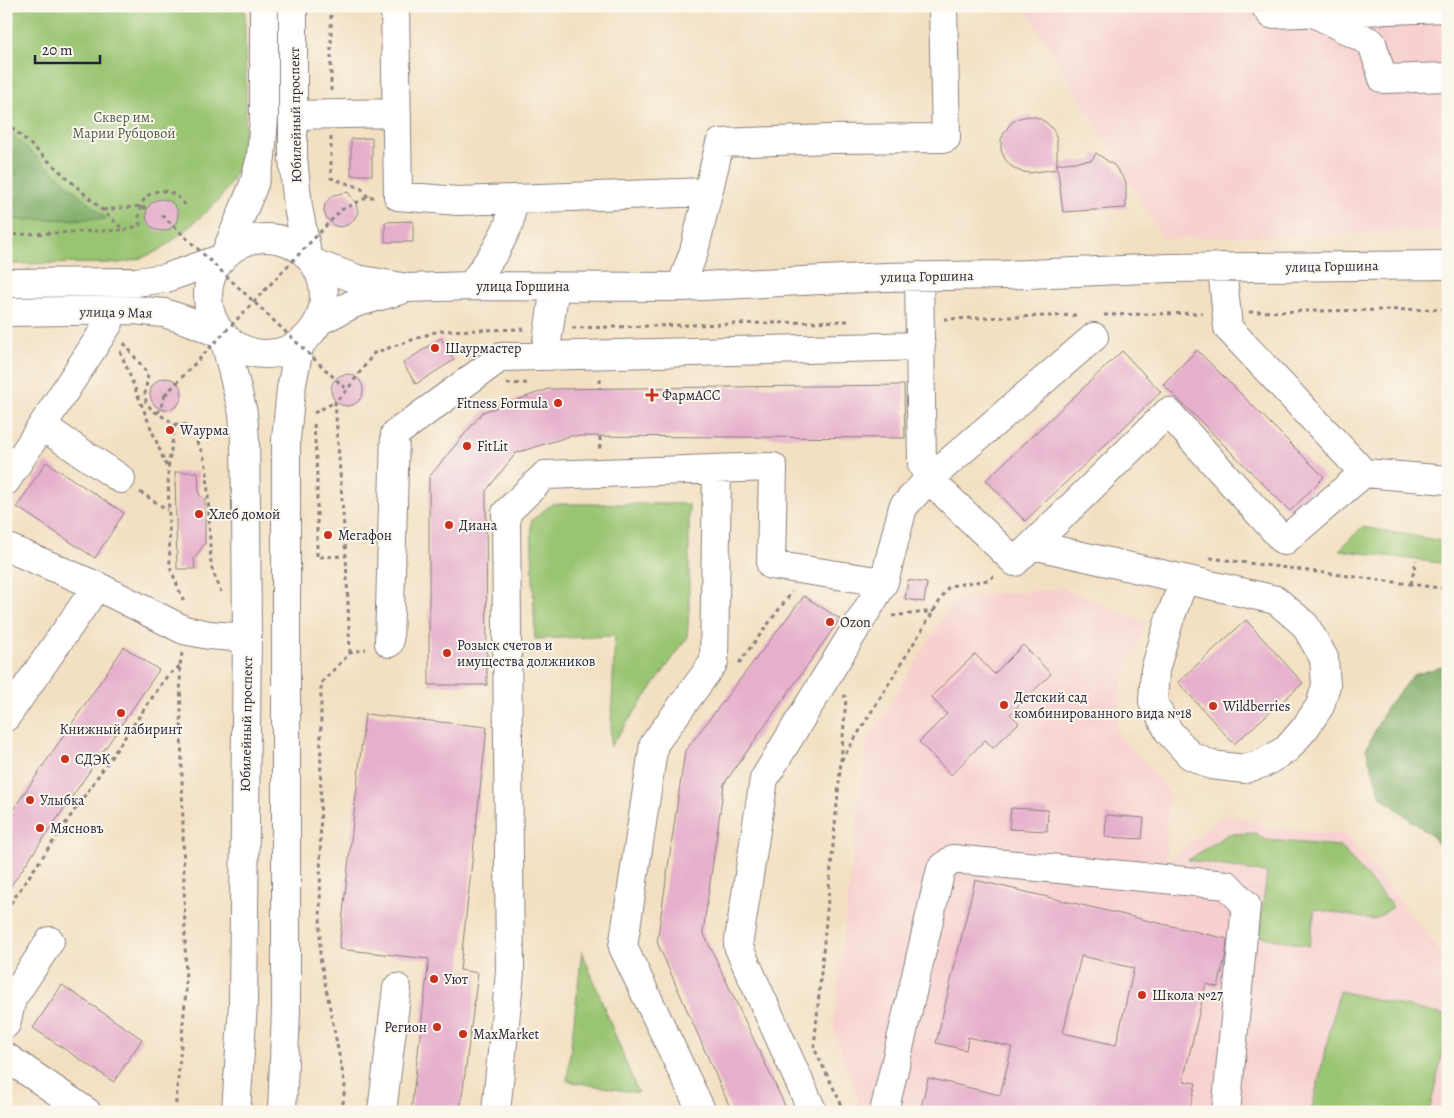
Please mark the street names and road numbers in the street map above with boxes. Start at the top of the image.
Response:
street label: Юбилейный проспект [285,47,306,183]
street label: улица Горшина [1284,256,1379,277]
street label: улица Горшина [879,266,974,287]
street label: улица Горшина [475,277,570,296]
street label: улица 9 Мая [79,302,153,323]
street label: Юбилейный проспект [236,656,257,792]

